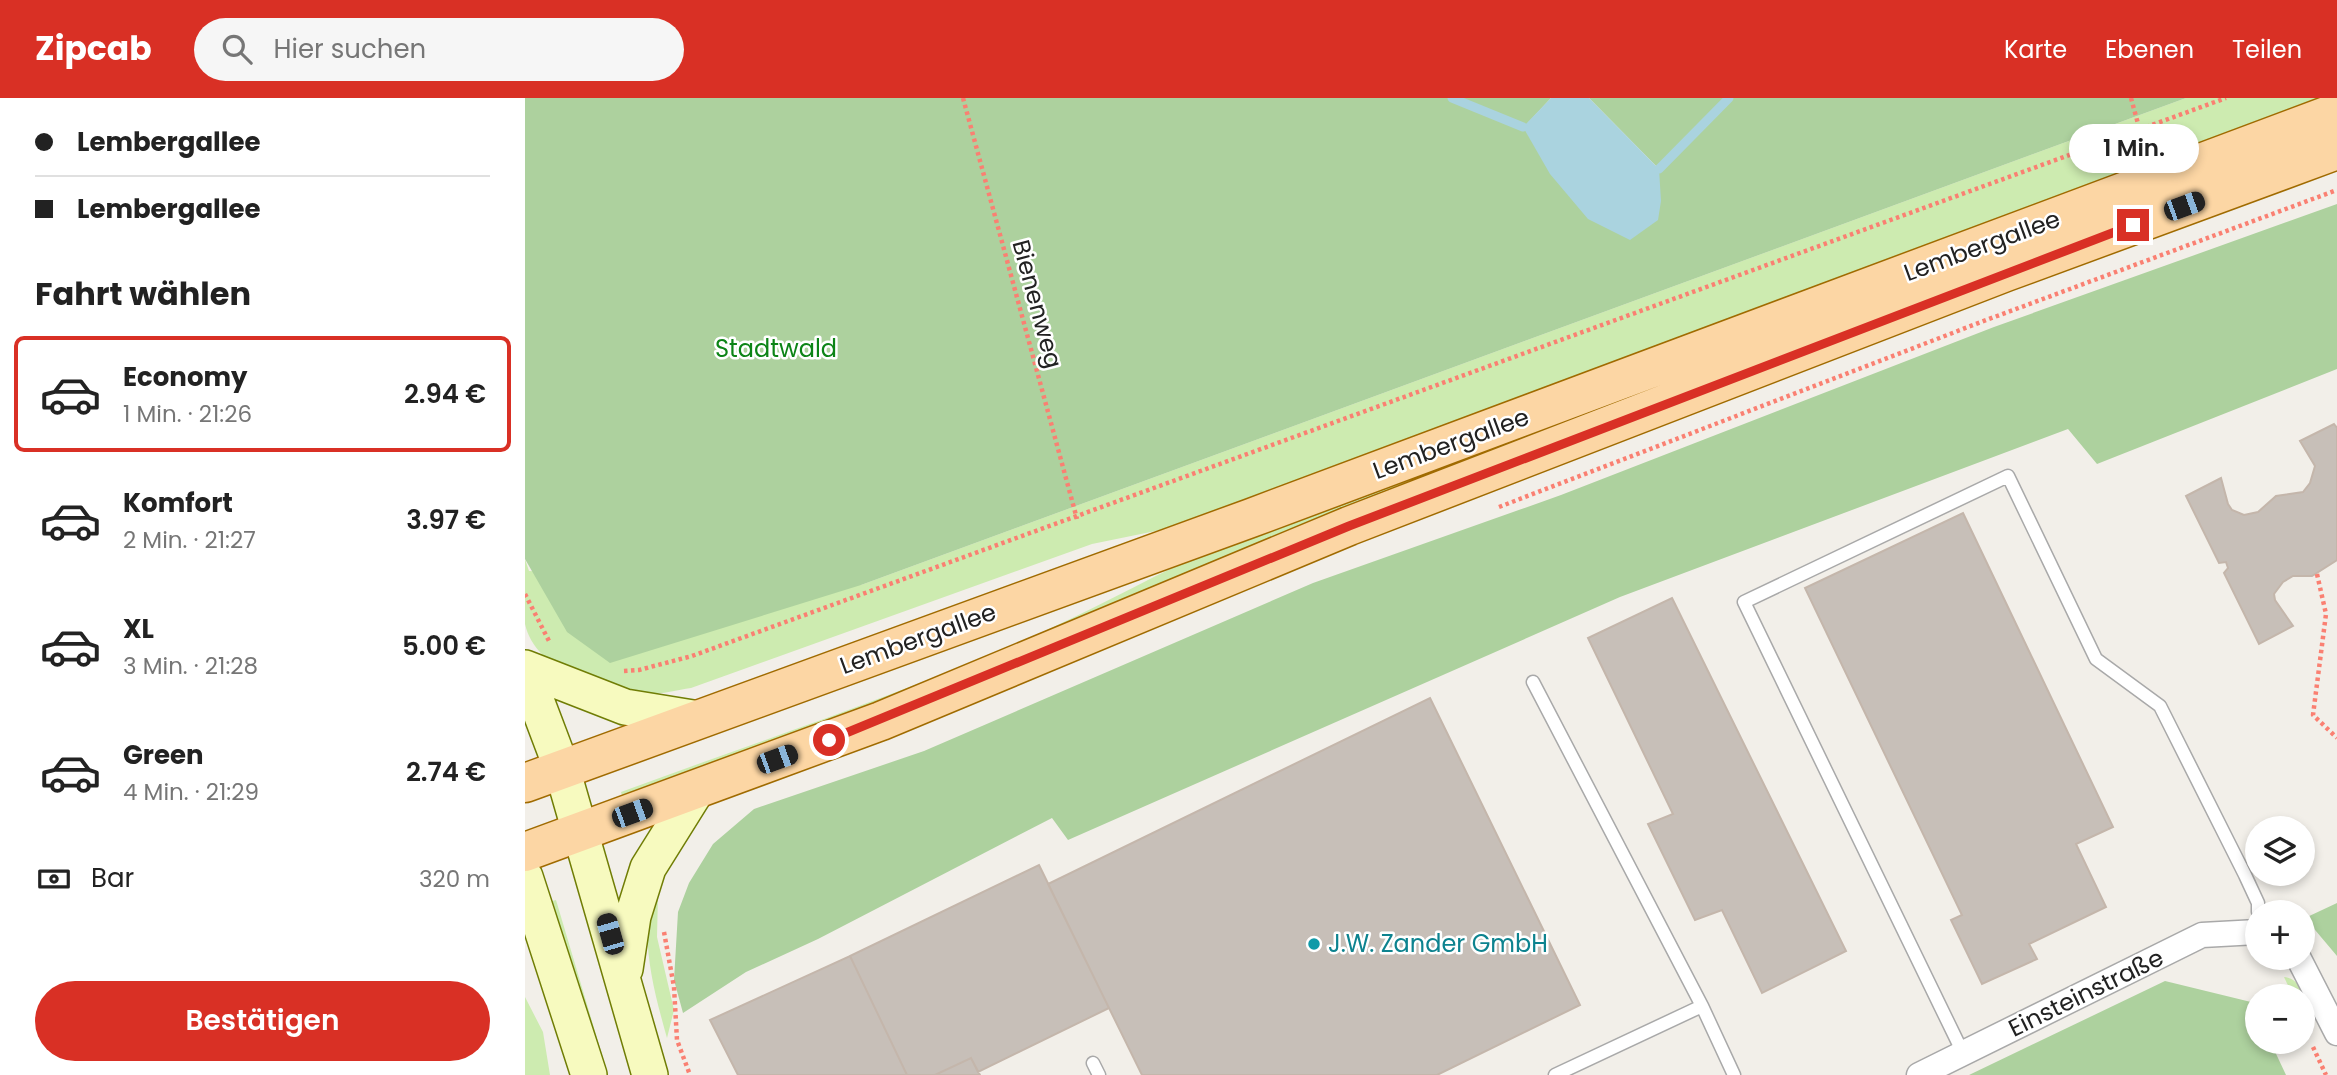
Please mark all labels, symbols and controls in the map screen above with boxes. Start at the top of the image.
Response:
search box [194,18,684,81]
text: Zipcab [35,25,152,72]
icon: search [218,30,256,68]
text: Hier suchen [274,31,426,67]
text: Karte [2004,33,2067,66]
text: Ebenen [2105,33,2194,66]
text: Teilen [2232,33,2302,66]
callout: 1 Min. [2068,123,2198,172]
text: Lembergallee [77,124,260,160]
text: 1 Min. [2103,132,2165,164]
car [2161,189,2208,223]
text: Lembergallee [77,191,260,227]
street label: Lembergallee [1899,202,2065,289]
route end [2117,209,2149,241]
street label: Bienenweg [1004,236,1070,372]
text: Fahrt wählen [35,271,251,316]
park label: Stadtwald [715,332,837,365]
text: Economy [123,359,247,395]
icon: car [39,363,102,426]
text: 2.94 € [404,376,486,412]
text: 1 Min. · 21:26 [123,398,252,430]
street label: Lembergallee [1368,400,1534,487]
text: Komfort [123,485,233,521]
icon: car [39,489,102,552]
text: 3.97 € [406,502,486,538]
text: 2 Min. · 21:27 [123,524,256,556]
street label: Lembergallee [835,595,1001,682]
text: XL [123,611,154,647]
icon: car [39,615,102,678]
text: 5.00 € [402,628,486,664]
text: 3 Min. · 21:28 [123,650,258,682]
route start [813,724,845,756]
text: Green [123,737,204,773]
icon: car [39,741,102,804]
car [754,742,801,776]
text: 2.74 € [406,754,486,790]
text: 4 Min. · 21:29 [123,776,259,808]
car [609,796,656,830]
map controls [2245,816,2315,1054]
button: layers [2245,816,2315,886]
icon: cash [35,860,73,898]
text: Bar [91,860,134,896]
text: 320 m [419,863,490,895]
button: + [2245,900,2315,970]
car [595,911,626,957]
place label: J.W. Zander GmbH [1328,927,1548,960]
marker: J.W. Zander GmbH [1306,936,1322,952]
street label: Einsteinstraße [2003,941,2169,1044]
button: Bestätigen [35,981,490,1061]
button: − [2245,984,2315,1054]

